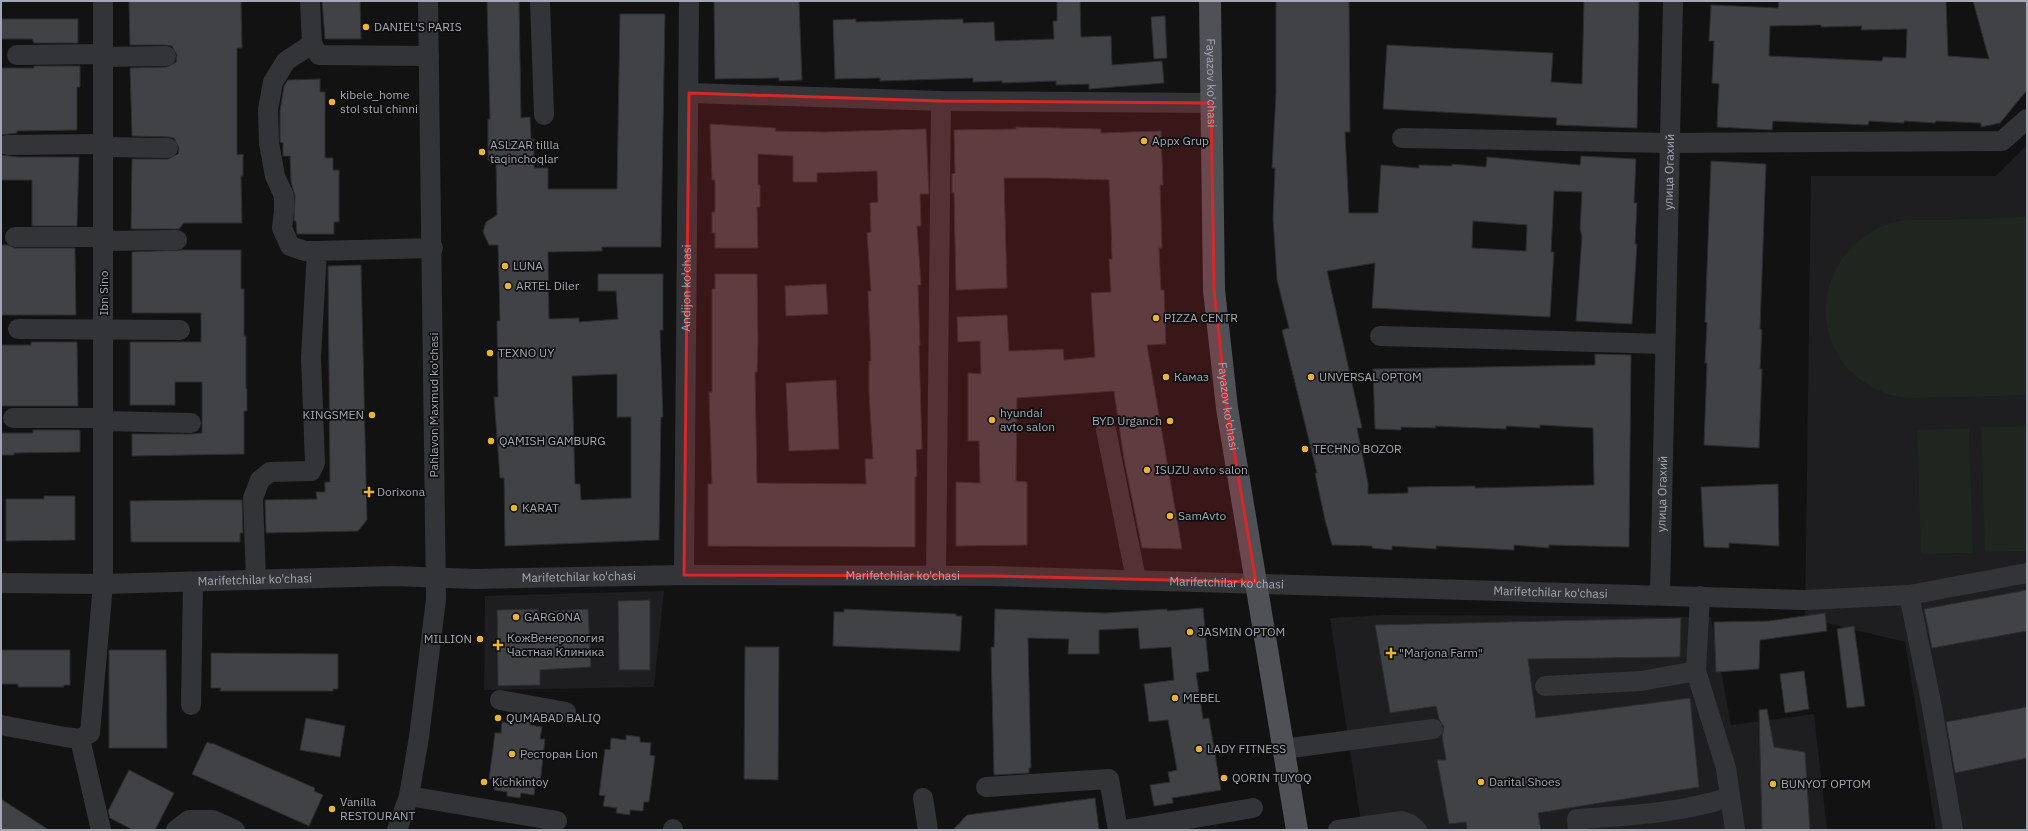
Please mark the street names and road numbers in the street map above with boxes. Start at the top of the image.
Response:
street label: Fayazov ko'chasi [1204,38,1220,128]
street label: улица Огахий [1660,134,1677,210]
street label: Andijon ko'chasi [678,244,694,332]
street label: Ibn Sino [96,270,111,315]
street label: Pahlavon Maxmud ko'chasi [426,333,441,477]
street label: Fayazov ko'chasi [1215,361,1242,451]
street label: улица Огахий [1653,456,1670,532]
street label: Marifetchilar ko'chasi [521,568,636,585]
street label: Marifetchilar ko'chasi [846,568,960,583]
street label: Marifetchilar ko'chasi [197,570,312,588]
street label: Marifetchilar ko'chasi [1169,573,1284,592]
street label: Marifetchilar ko'chasi [1493,583,1608,601]

